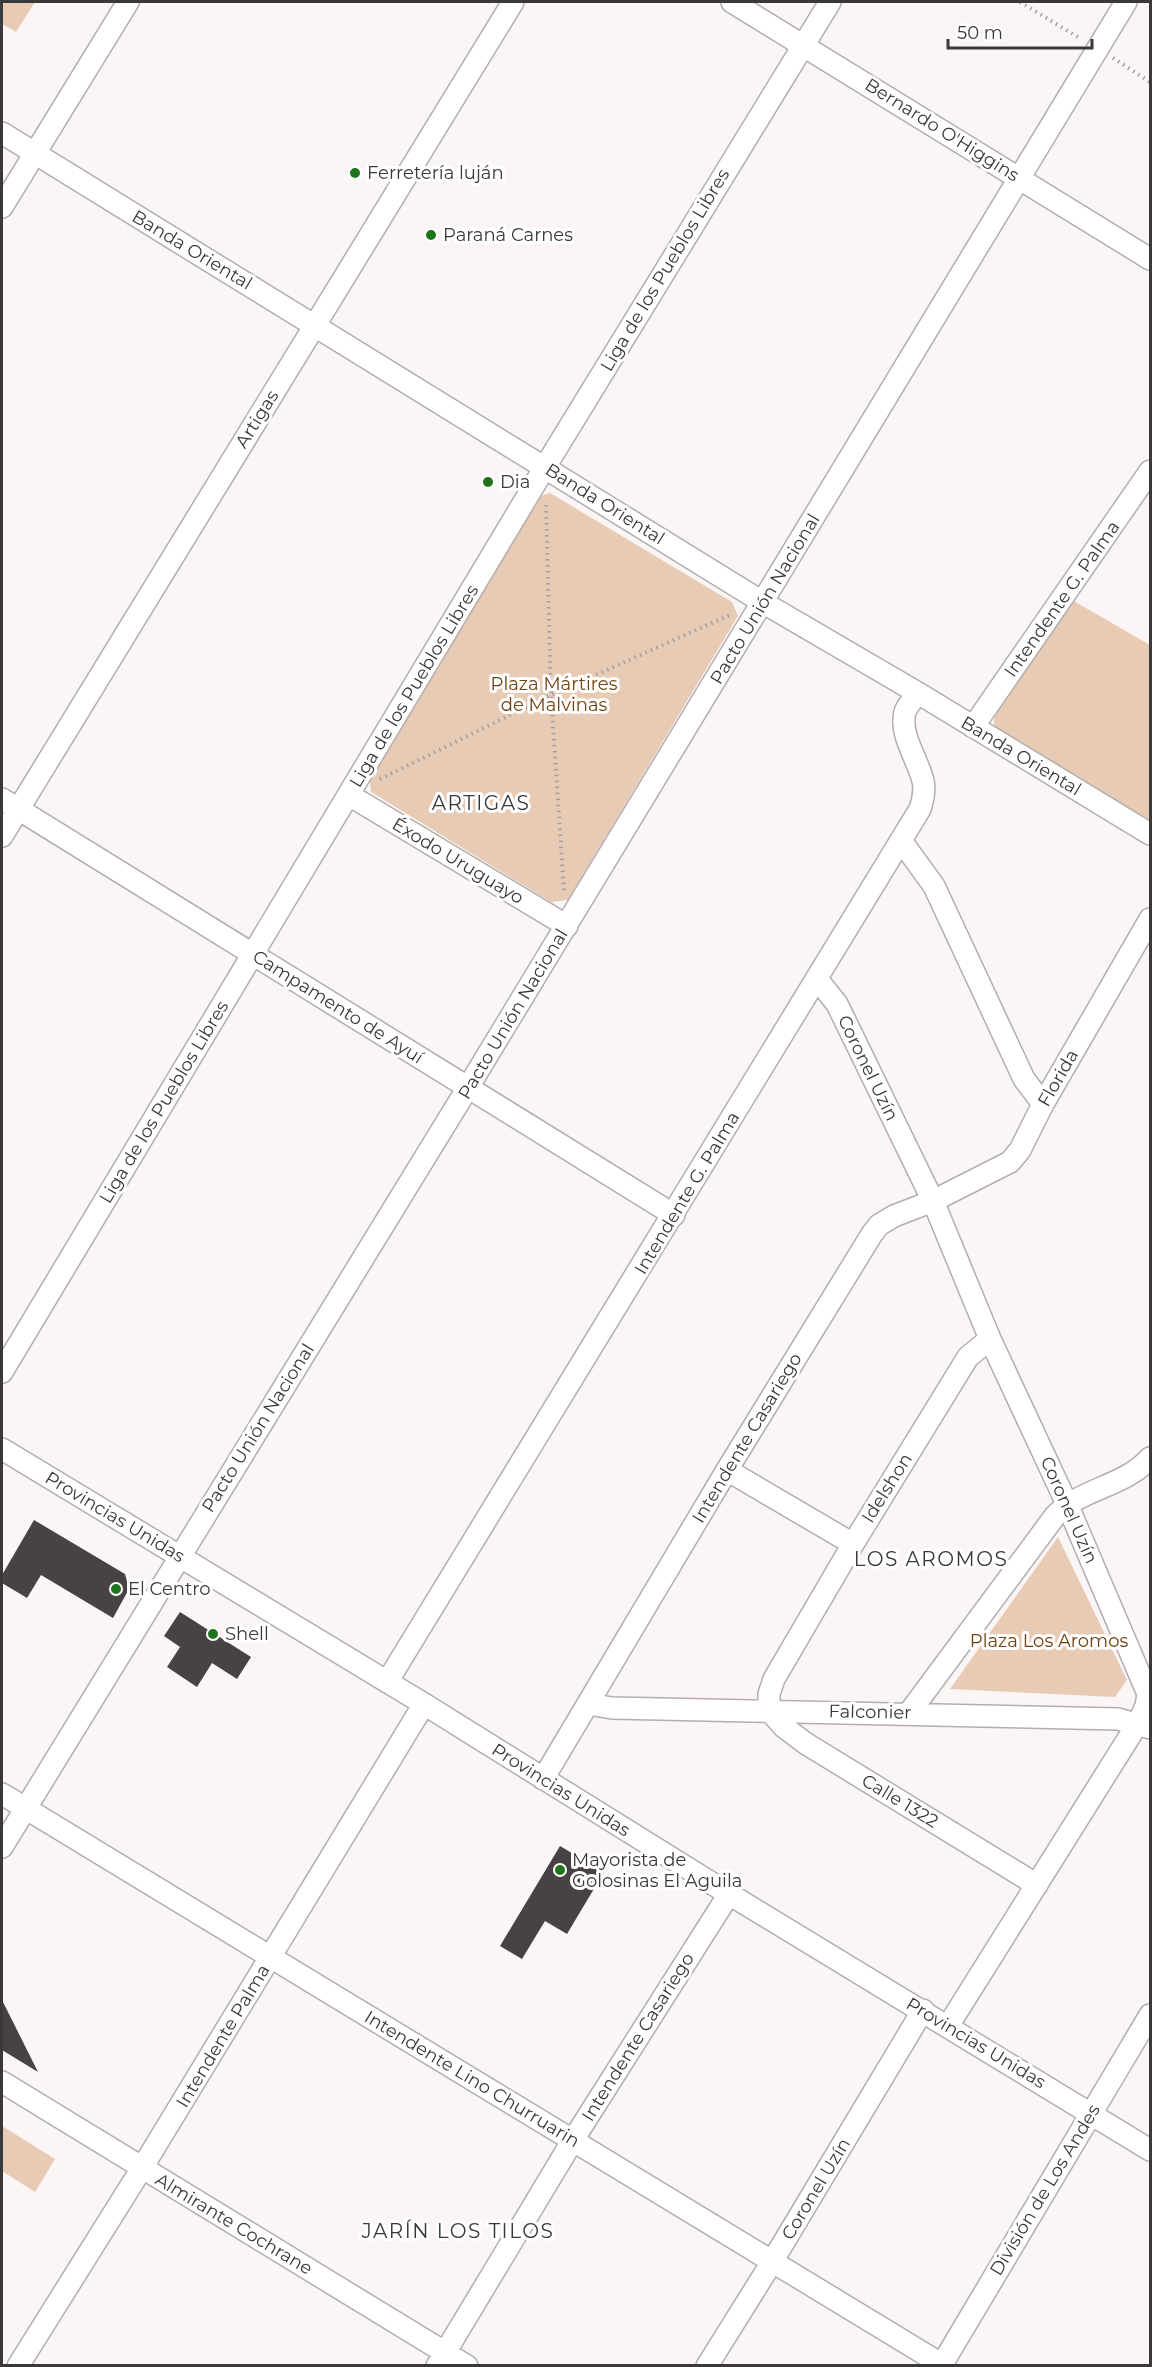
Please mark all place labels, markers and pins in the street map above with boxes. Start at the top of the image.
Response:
place label: Ferretería luján [367,162,504,184]
marker: Ferretería luján [348,166,362,180]
place label: Paraná Carnes [443,224,573,246]
marker: Paraná Carnes [424,228,438,242]
place label: Dia [500,471,530,493]
marker: Dia [481,475,495,489]
place label: El Centro [128,1578,211,1600]
marker: El Centro [109,1582,123,1596]
place label: Shell [225,1623,269,1645]
marker: Shell [206,1627,220,1641]
place label: Mayorista de Golosinas El Aguila [572,1849,742,1892]
marker: Mayorista de Golosinas El Aguila [553,1863,567,1877]

